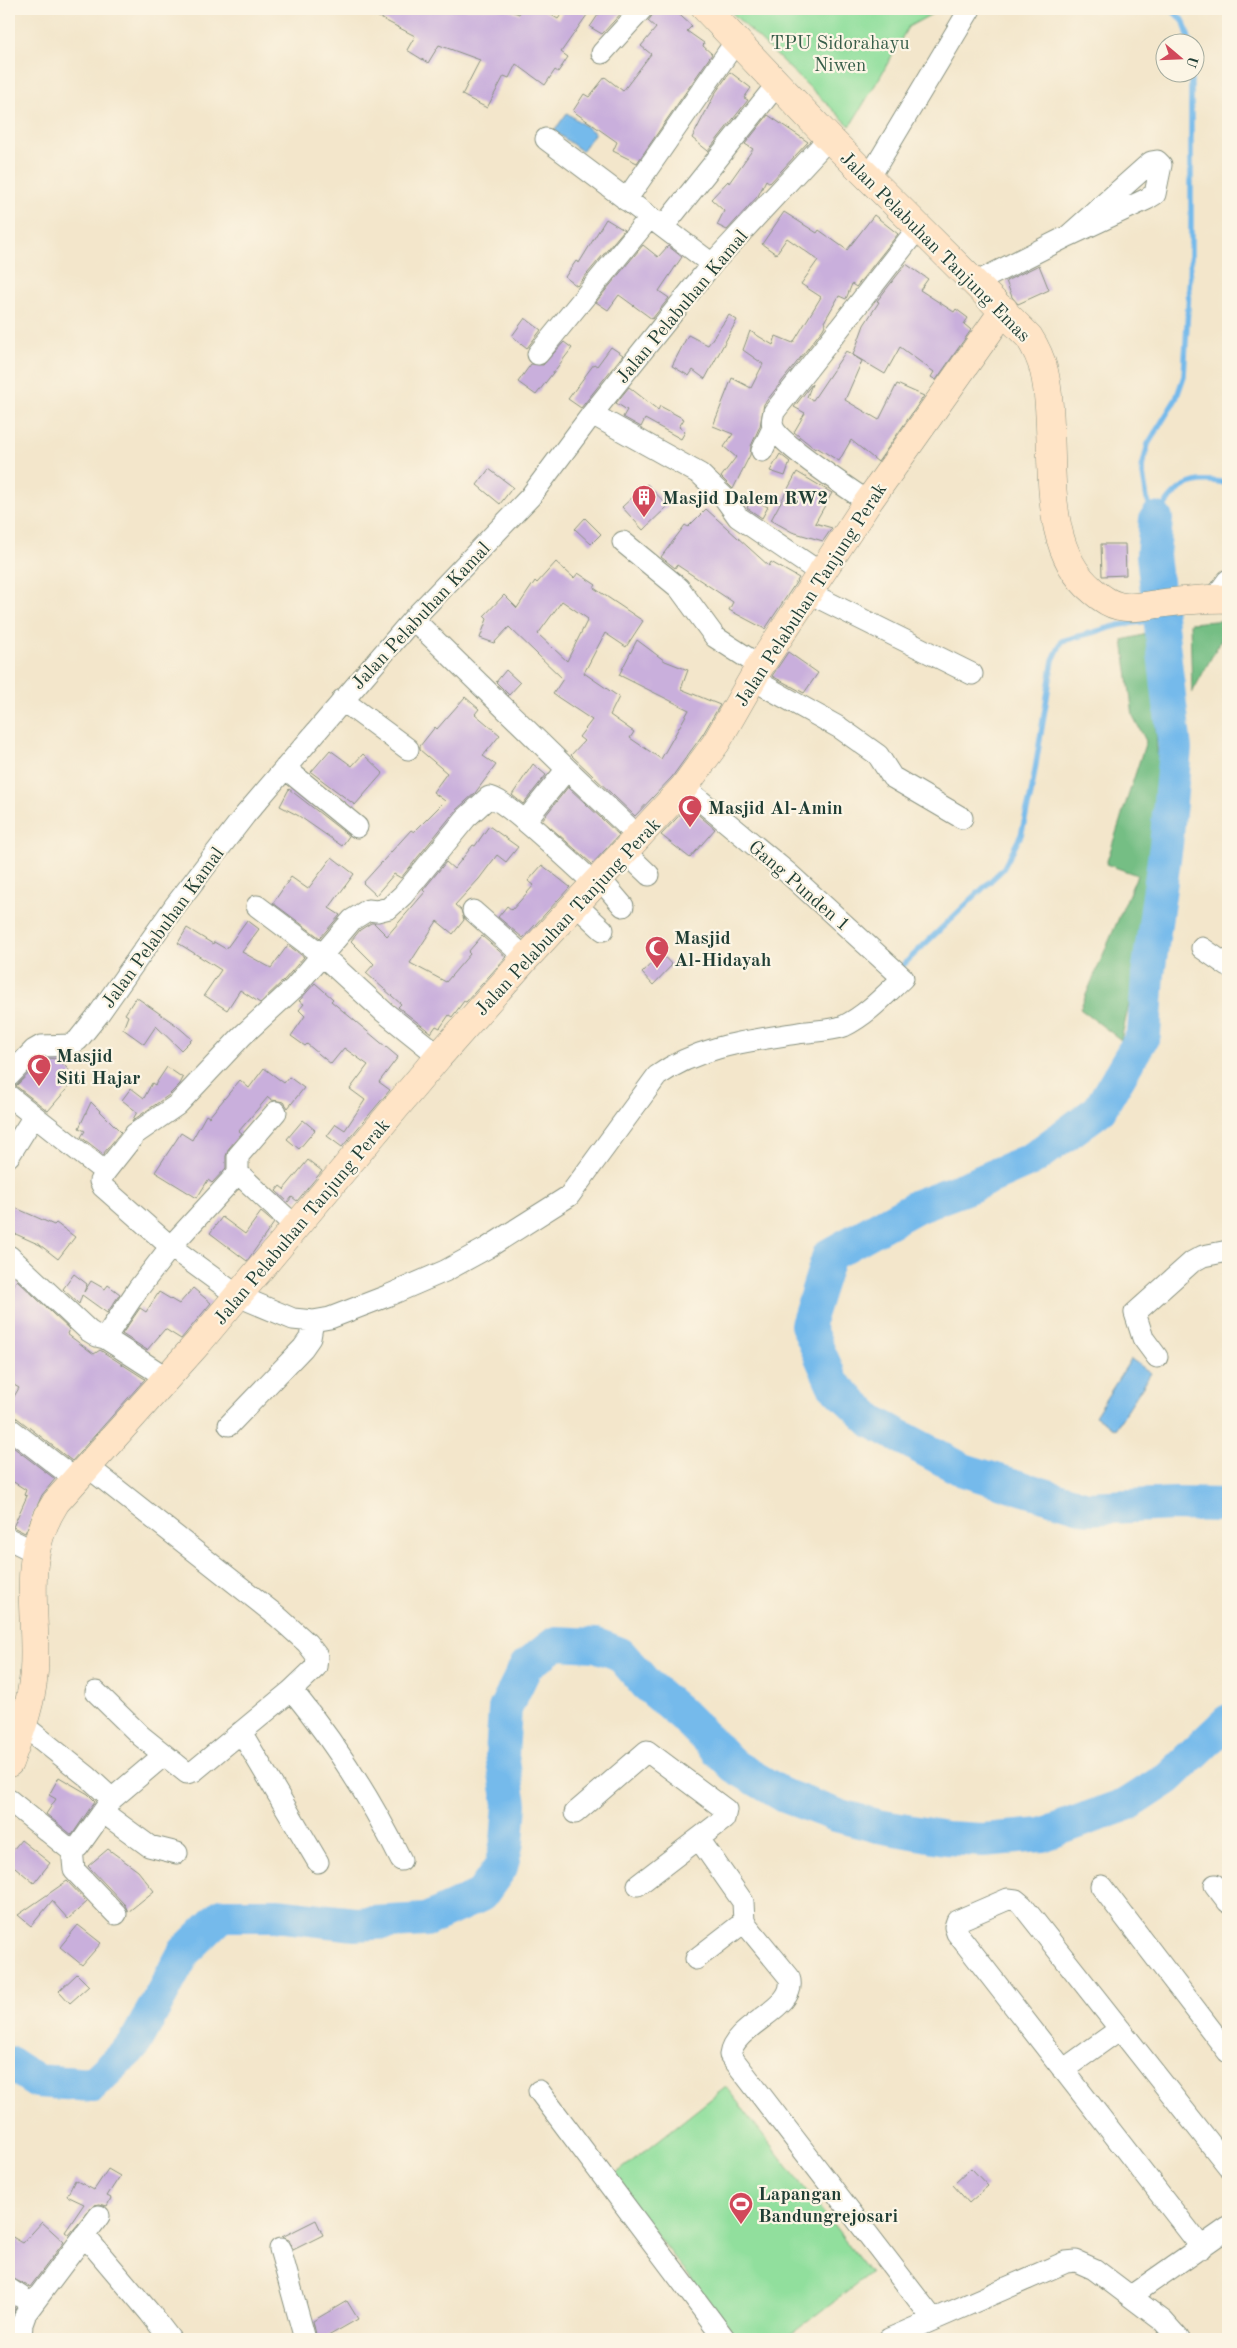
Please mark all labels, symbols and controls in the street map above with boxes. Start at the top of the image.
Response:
north arrow [1154,32,1204,82]
park label: TPU Sidorahayu Niwen [770,35,910,76]
text: U [1183,54,1200,69]
street label: Jalan Pelabuhan Tanjung Emas [836,149,1033,346]
street label: Jalan Pelabuhan Kamal [613,227,752,388]
street label: Jalan Pelabuhan Tanjung Perak [733,480,892,710]
building icon: Masjid Dalem RW2 [631,484,657,518]
place label: Masjid Dalem RW2 [662,490,828,509]
street label: Jalan Pelabuhan Kamal [349,539,495,694]
mosque icon: Masjid Al-Amin [677,794,703,828]
place label: Masjid Al-Amin [708,800,843,819]
street label: Jalan Pelabuhan Tanjung Perak [472,815,665,1020]
street label: Gang Punden 1 [744,838,853,936]
street label: Jalan Pelabuhan Kamal [99,845,229,1012]
place label: Masjid Al-Hidayah [674,930,772,971]
mosque icon: Masjid Al-Hidayah [644,935,670,969]
place label: Masjid Siti Hajar [56,1048,141,1089]
mosque icon: Masjid Siti Hajar [26,1053,52,1087]
street label: Jalan Pelabuhan Tanjung Perak [211,1116,395,1329]
place label: Lapangan Bandungrejosari [758,2186,898,2227]
sports icon: Lapangan Bandungrejosari [728,2191,754,2225]

